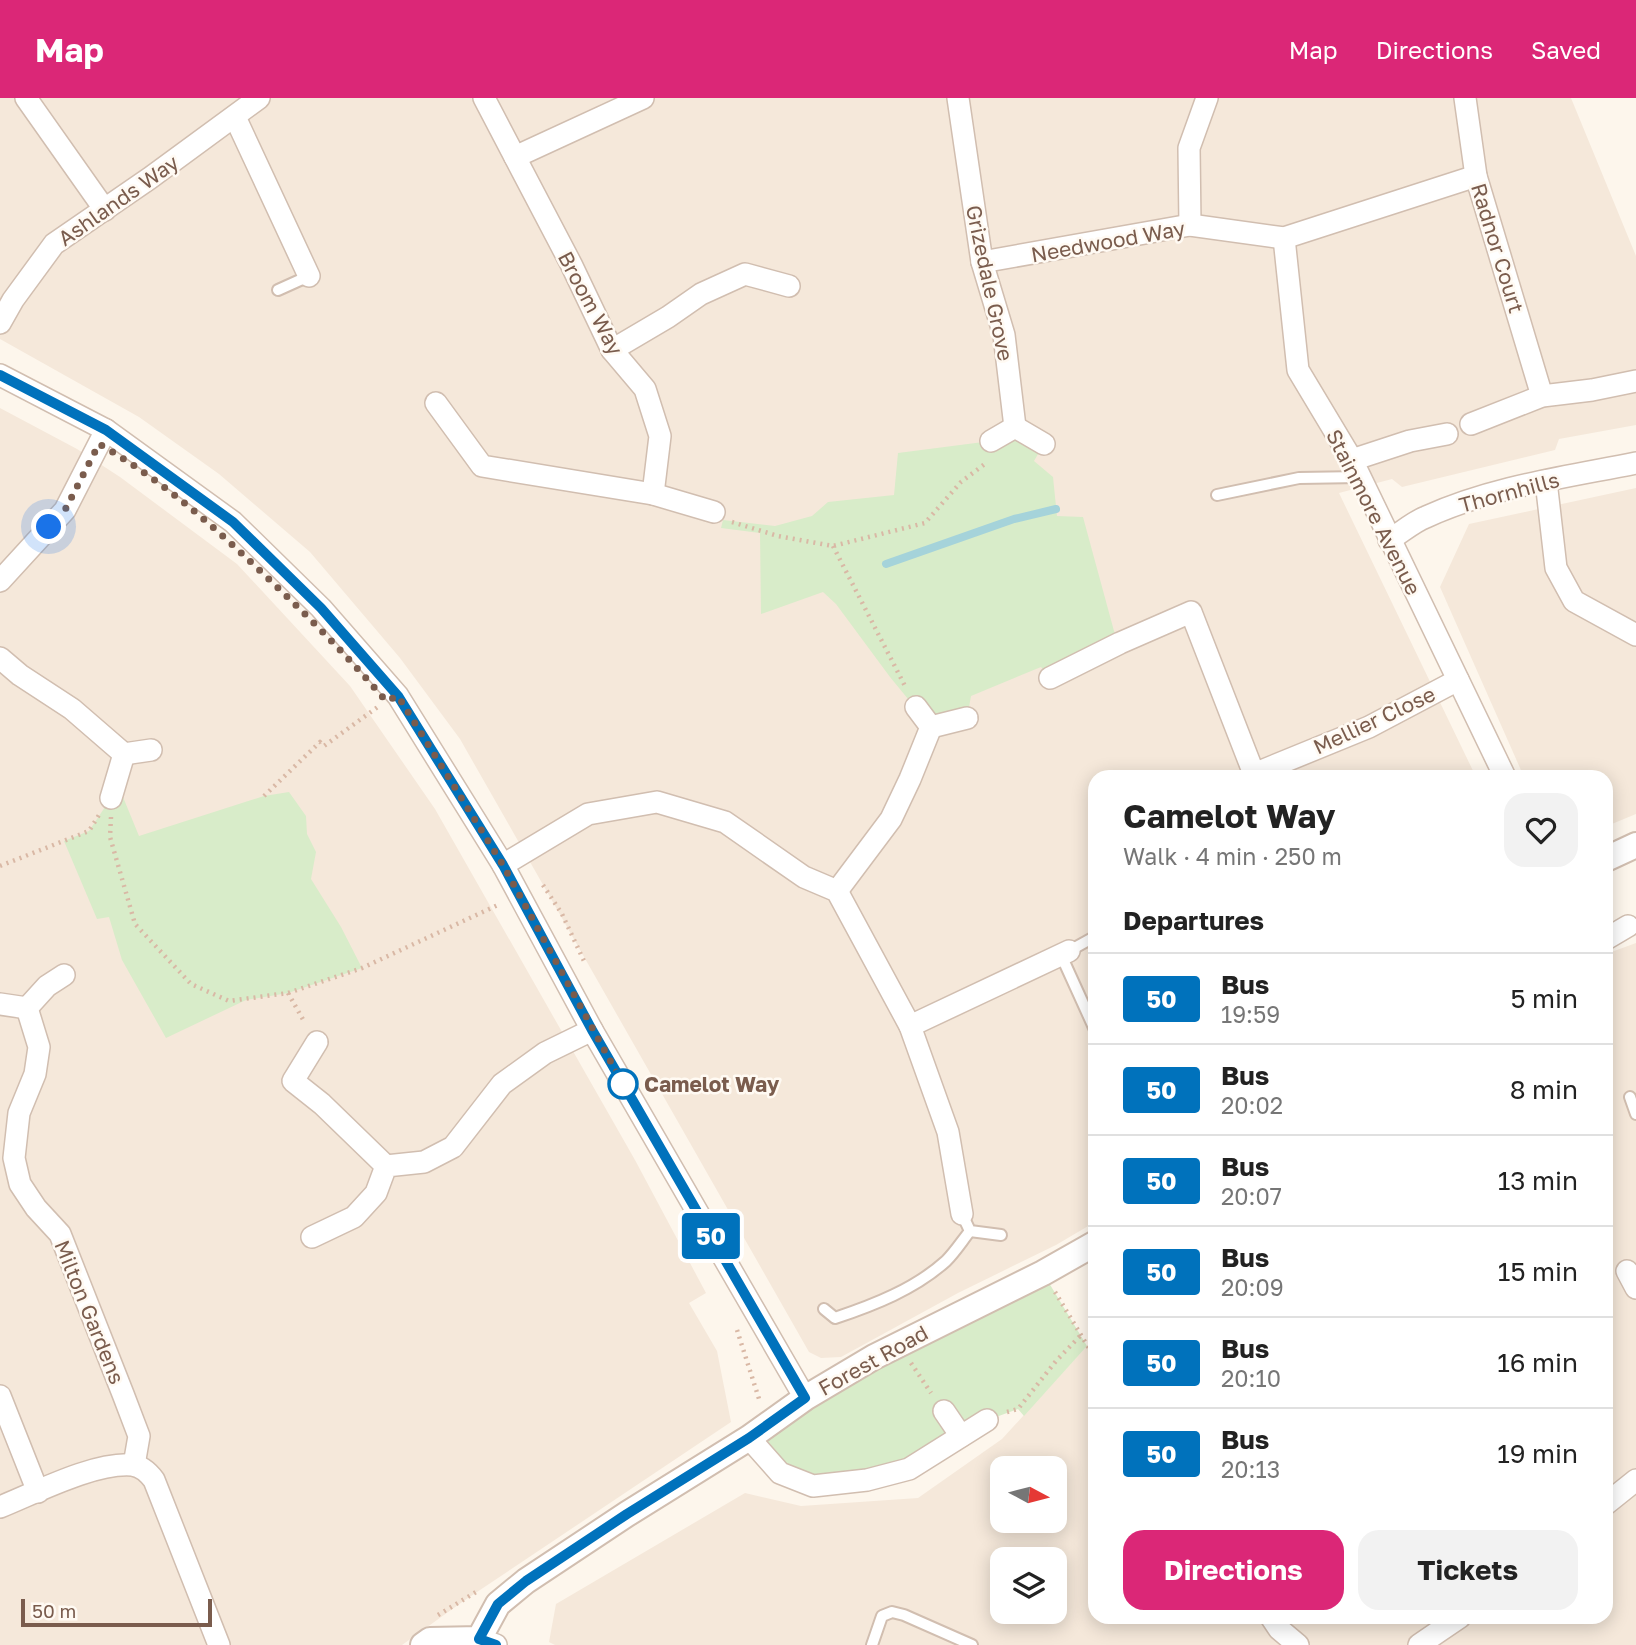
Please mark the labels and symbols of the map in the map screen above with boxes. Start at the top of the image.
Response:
street label: Ashlands Way [53,149,184,251]
street label: Radnor Court [1466,180,1530,316]
street label: Grizedale Grove [961,203,1019,363]
street label: Needwood Way [1029,215,1187,267]
street label: Broom Way [553,247,629,359]
street label: Stainmore Avenue [1321,425,1427,599]
street label: Thornhills [1456,466,1562,518]
your location [31,509,66,544]
street label: Mellier Close [1309,680,1439,760]
marker: Camelot Way [608,1069,638,1099]
place label: Camelot Way [644,1071,780,1097]
line badge: 50 [680,1213,742,1259]
street label: Milton Gardens [49,1236,131,1388]
street label: Forest Road [814,1319,932,1401]
north arrow [990,1456,1068,1533]
scale bar [21,1596,212,1628]

